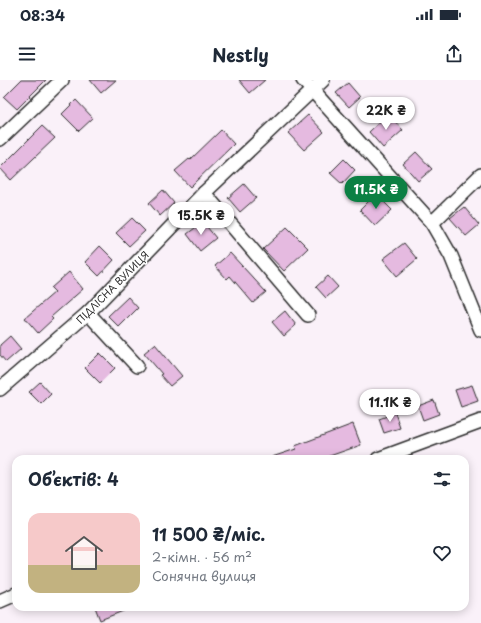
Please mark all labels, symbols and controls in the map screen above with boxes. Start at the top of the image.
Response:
text: 08:34 [20,3,65,26]
text: Nestly [212,41,269,68]
icon: menu [16,43,38,65]
icon: share [443,43,465,65]
pin: 22K ₴ [358,97,414,131]
text: 22K ₴ [366,100,406,119]
pin: 11.5K ₴ [339,176,413,210]
text: 11.5K ₴ [354,179,398,198]
pin: 15.5K ₴ [164,202,238,236]
text: 15.5K ₴ [177,205,225,224]
street label: ПІДЛІСНА ВУЛИЦЯ [72,247,152,327]
pin: 11.1K ₴ [353,389,427,423]
text: 11.1K ₴ [368,392,412,411]
text: Об’єктів: 4 [28,466,119,492]
icon: filters [431,468,453,490]
text: 11 500 ₴/міс. [152,521,265,547]
icon: home [60,529,108,577]
icon: heart [431,542,453,564]
text: 2-кімн. · 56 m² [152,547,252,566]
text: Сонячна вулиця [152,566,256,585]

